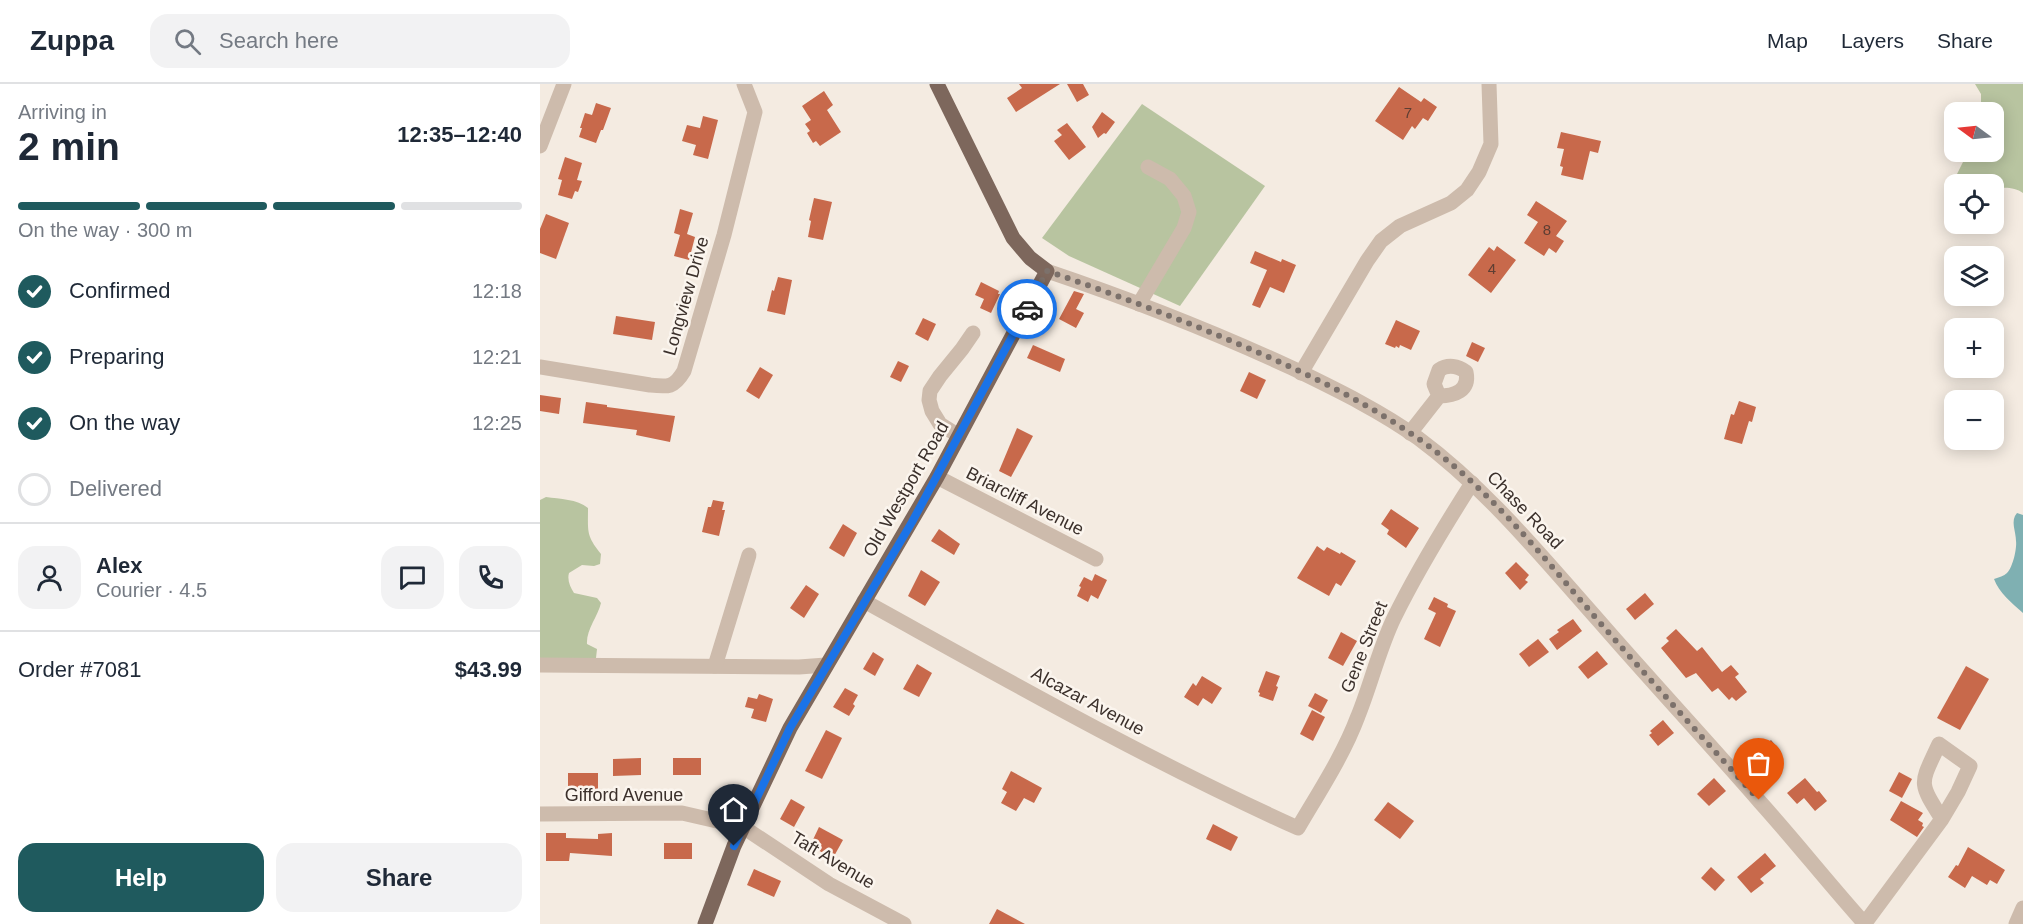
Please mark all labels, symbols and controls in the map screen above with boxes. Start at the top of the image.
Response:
search box [150,14,570,68]
text: Zuppa [30,25,114,56]
icon: search [171,25,204,58]
text: Search here [219,28,339,53]
text: Map [1767,29,1808,52]
text: Layers [1841,29,1904,52]
text: Share [1937,29,1993,52]
text: Arriving in [18,101,107,123]
north arrow [1944,102,2004,162]
map controls [1944,102,2004,450]
house number: 7 [1404,104,1412,121]
text: 12:35–12:40 [397,122,522,147]
text: 2 min [18,125,120,168]
button: locate [1944,174,2004,234]
text: On the way · 300 m [18,219,193,241]
house number: 8 [1543,221,1551,238]
street label: Longview Drive [659,234,713,358]
button: layers [1944,246,2004,306]
house number: 4 [1488,260,1496,277]
icon: check [18,275,51,308]
text: Confirmed [69,278,170,303]
courier [997,279,1057,339]
text: 12:18 [472,280,522,302]
icon: car [1011,293,1044,326]
button: + [1944,318,2004,378]
icon: check [18,341,51,374]
text: Preparing [69,344,164,369]
text: 12:21 [472,346,522,368]
button: − [1944,390,2004,450]
icon: check [18,407,51,440]
text: On the way [69,410,180,435]
text: 12:25 [472,412,522,434]
street label: Old Westport Road [859,418,953,560]
street label: Briarcliff Avenue [963,463,1087,539]
street label: Chase Road [1483,467,1567,553]
text: Delivered [69,476,162,501]
button: person [18,546,81,609]
button: chat [381,546,444,609]
button: phone [459,546,522,609]
text: Alex [96,553,142,578]
text: Courier · 4.5 [96,579,207,601]
street label: Gene Street [1337,598,1391,696]
text: Order #7081 [18,657,142,682]
text: $43.99 [455,657,522,682]
street label: Alcazar Avenue [1028,663,1148,739]
pin [1733,738,1784,800]
icon: bag [1742,747,1775,780]
pin [708,784,759,846]
street label: Gifford Avenue [565,785,683,805]
icon: home [717,793,750,826]
street label: Taft Avenue [788,827,878,893]
button: Help [18,843,264,912]
button: Share [276,843,522,912]

